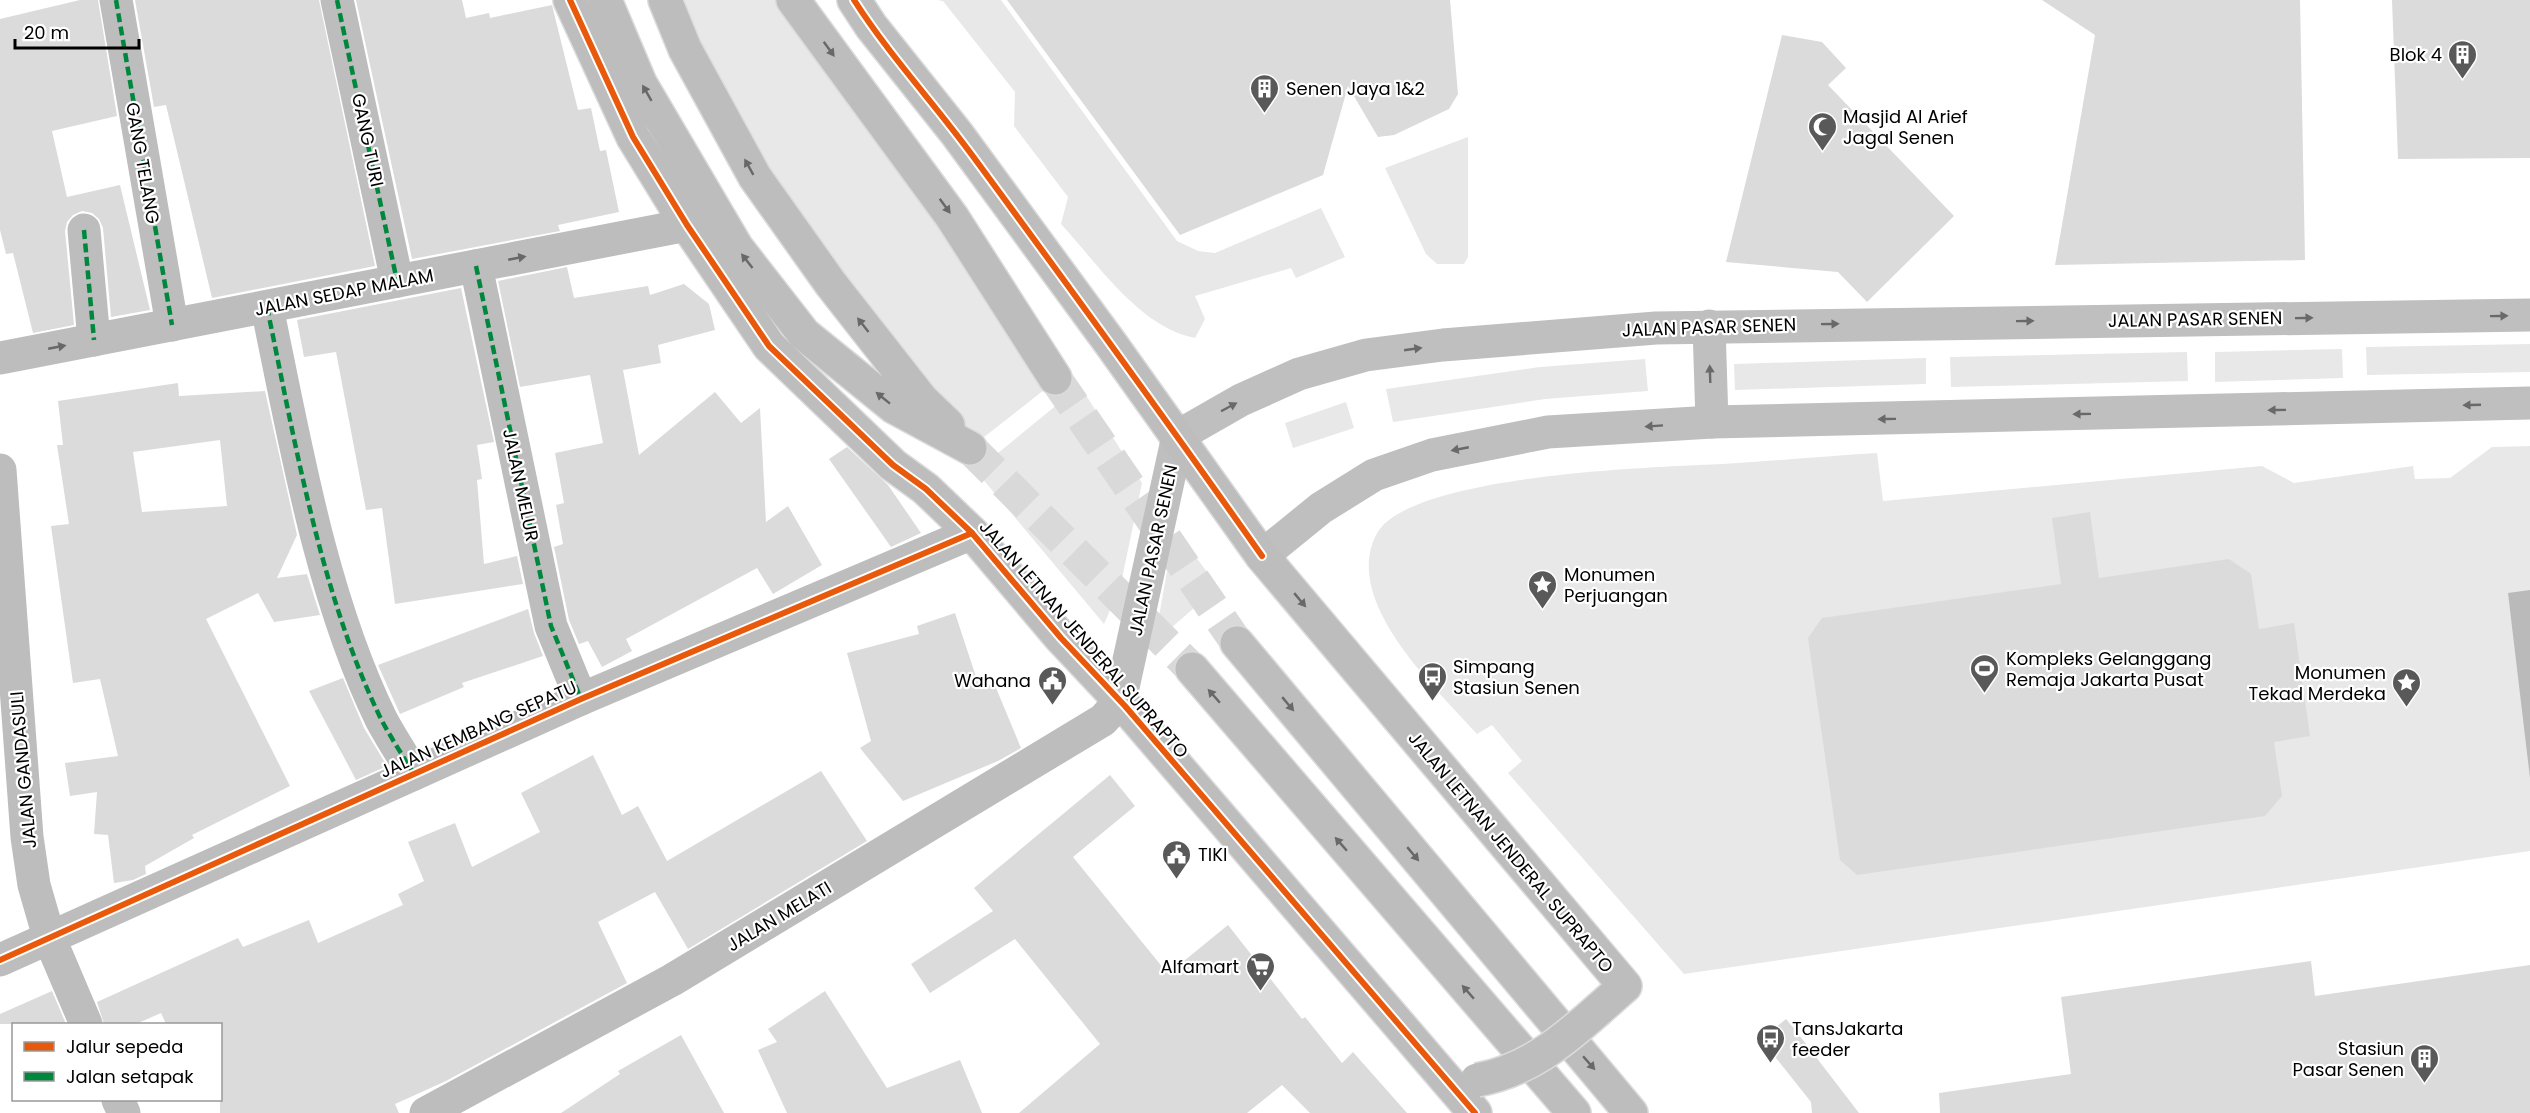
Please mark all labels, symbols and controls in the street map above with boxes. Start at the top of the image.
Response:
scale bar [15,12,140,50]
text: 20 m [24,20,69,45]
building icon: Blok 4 [2447,38,2479,80]
one-way arrow [823,41,835,57]
place label: Blok 4 [2390,42,2442,67]
building icon: Senen Jaya 1&2 [1249,72,1281,114]
place label: Senen Jaya 1&2 [1286,76,1425,101]
one-way arrow [642,85,652,102]
street label: GANG TURI [346,91,390,189]
street label: GANG TELANG [120,100,166,226]
place label: Masjid Al Arief Jagal Senen [1843,104,1968,150]
mosque icon: Masjid Al Arief Jagal Senen [1806,110,1838,152]
one-way arrow [744,158,754,175]
one-way arrow [938,199,950,214]
one-way arrow [508,253,527,262]
one-way arrow [741,253,753,268]
street label: JALAN SEDAP MALAM [252,262,436,322]
street label: JALAN PASAR SENEN [2108,305,2282,333]
street label: JALAN PASAR SENEN [1621,311,1797,343]
one-way arrow [2490,311,2509,321]
one-way arrow [2295,313,2314,322]
one-way arrow [2016,316,2035,326]
one-way arrow [857,317,870,333]
one-way arrow [1821,319,1840,329]
one-way arrow [48,342,67,351]
one-way arrow [1404,344,1423,353]
one-way arrow [1706,365,1715,384]
one-way arrow [876,392,891,405]
one-way arrow [2462,400,2481,409]
one-way arrow [1220,402,1237,412]
one-way arrow [2267,405,2286,415]
one-way arrow [2072,410,2091,419]
one-way arrow [1877,414,1896,424]
one-way arrow [1644,421,1663,431]
street label: JALAN MELUR [497,426,545,544]
one-way arrow [1451,445,1470,454]
street label: JALAN PASAR SENEN [1123,462,1183,638]
street label: JALAN LETNAN JENDERAL SUPRAPTO [974,515,1194,763]
place label: Monumen Perjuangan [1564,562,1668,608]
place icon: Monumen Perjuangan [1527,568,1559,610]
one-way arrow [1293,592,1306,608]
place label: Kompleks Gelanggang Remaja Jakarta Pusat [2006,646,2212,692]
sports icon: Kompleks Gelanggang Remaja Jakarta Pusat [1969,652,2001,694]
place label: Simpang Stasiun Senen [1453,654,1580,700]
bus stop icon: Simpang Stasiun Senen [1416,660,1448,702]
place label: Monumen Tekad Merdeka [2249,660,2386,706]
public building icon: Wahana [1036,664,1068,706]
place icon: Monumen Tekad Merdeka [2391,666,2423,708]
place label: Wahana [954,668,1031,693]
street label: JALAN KEMBANG SEPATU [375,674,581,784]
one-way arrow [1208,688,1221,704]
street label: JALAN GANDASULI [4,690,42,850]
one-way arrow [1281,696,1294,711]
street label: JALAN LETNAN JENDERAL SUPRAPTO [1403,726,1619,978]
one-way arrow [1335,837,1348,852]
public building icon: TIKI [1161,838,1193,880]
place label: TIKI [1198,842,1227,867]
one-way arrow [1406,846,1419,861]
street label: JALAN MELATI [722,875,836,957]
supermarket icon: Alfamart [1244,950,1276,992]
place label: Alfamart [1160,954,1239,979]
one-way arrow [1462,985,1475,1000]
place label: TansJakarta feeder [1792,1016,1903,1062]
bus stop icon: TansJakarta feeder [1755,1022,1787,1064]
legend [12,1023,222,1101]
text: Jalur sepeda [66,1034,183,1059]
place label: Stasiun Pasar Senen [2292,1036,2404,1082]
building icon: Stasiun Pasar Senen [2409,1042,2441,1084]
one-way arrow [1582,1055,1595,1070]
text: Jalan setapak [66,1064,194,1089]

